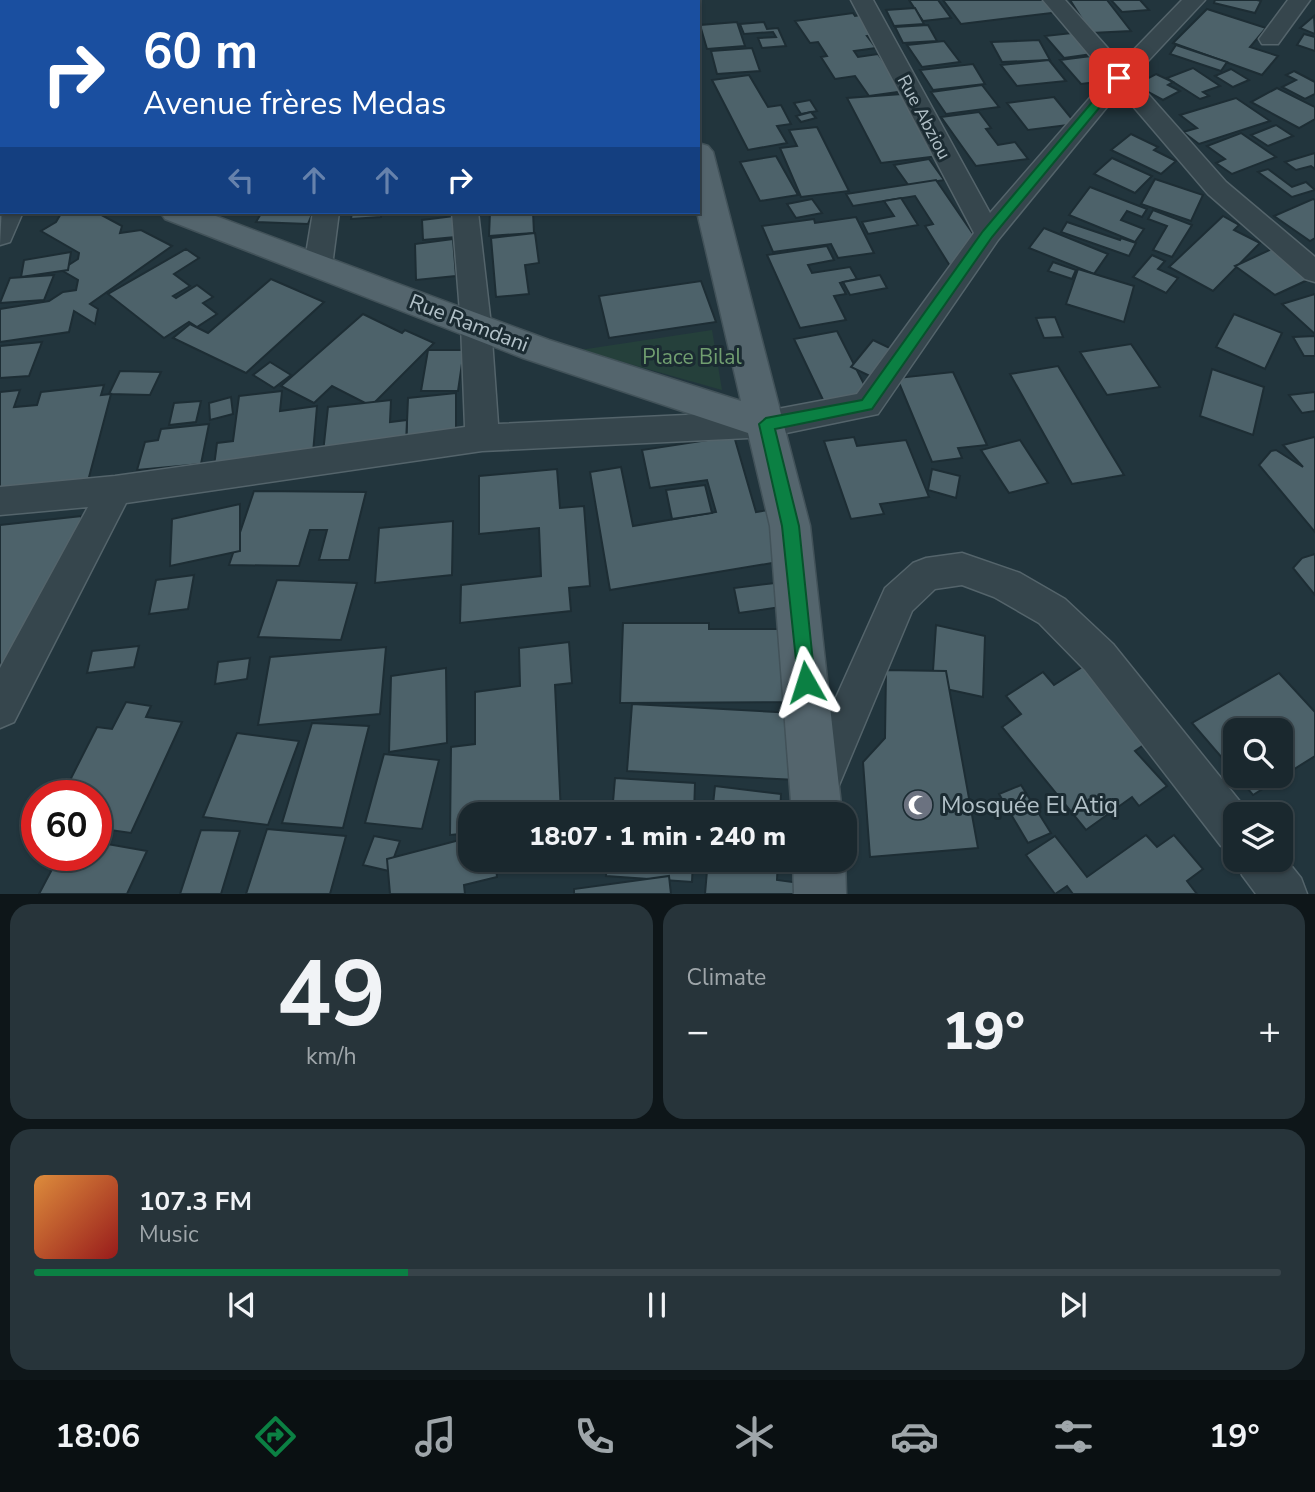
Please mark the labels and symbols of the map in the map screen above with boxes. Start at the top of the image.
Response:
pin [1089,48,1149,108]
street label: Rue Abziou [892,71,956,163]
street label: Rue Ramdani [405,287,533,359]
park label: Place Bilal [642,343,742,371]
position arrow [769,645,843,719]
speed limit sign: 60 [21,780,112,871]
mosque icon: Mosquée El Atiq [901,788,935,822]
place label: Mosquée El Atiq [941,789,1118,821]

